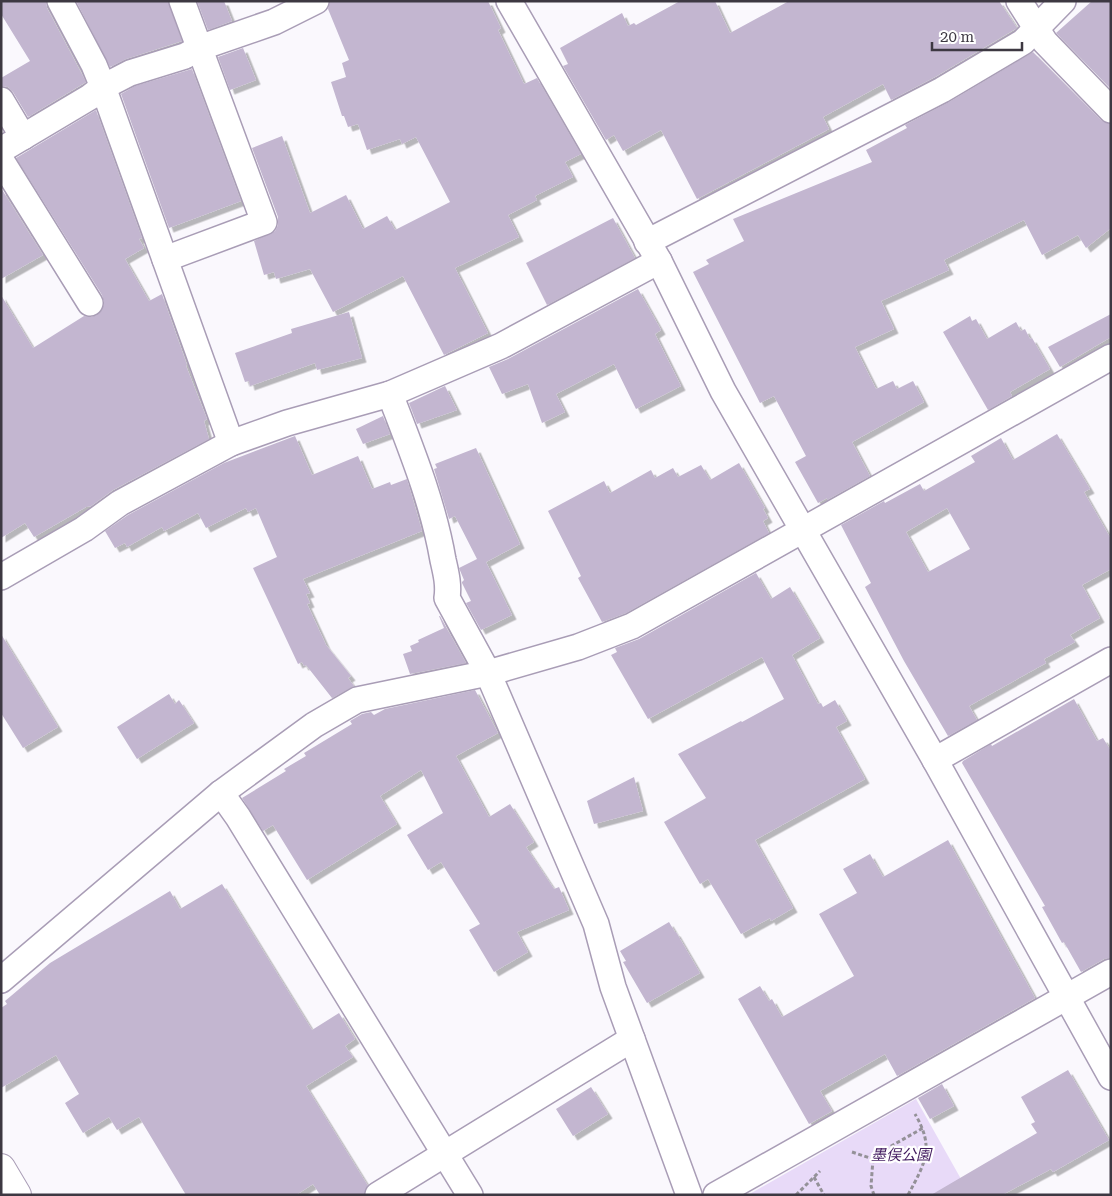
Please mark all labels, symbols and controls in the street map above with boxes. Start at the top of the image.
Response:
scale bar [932,20,1022,52]
text: 20 m [940,28,975,46]
park label: 墨俣公園 [871,1146,933,1164]

